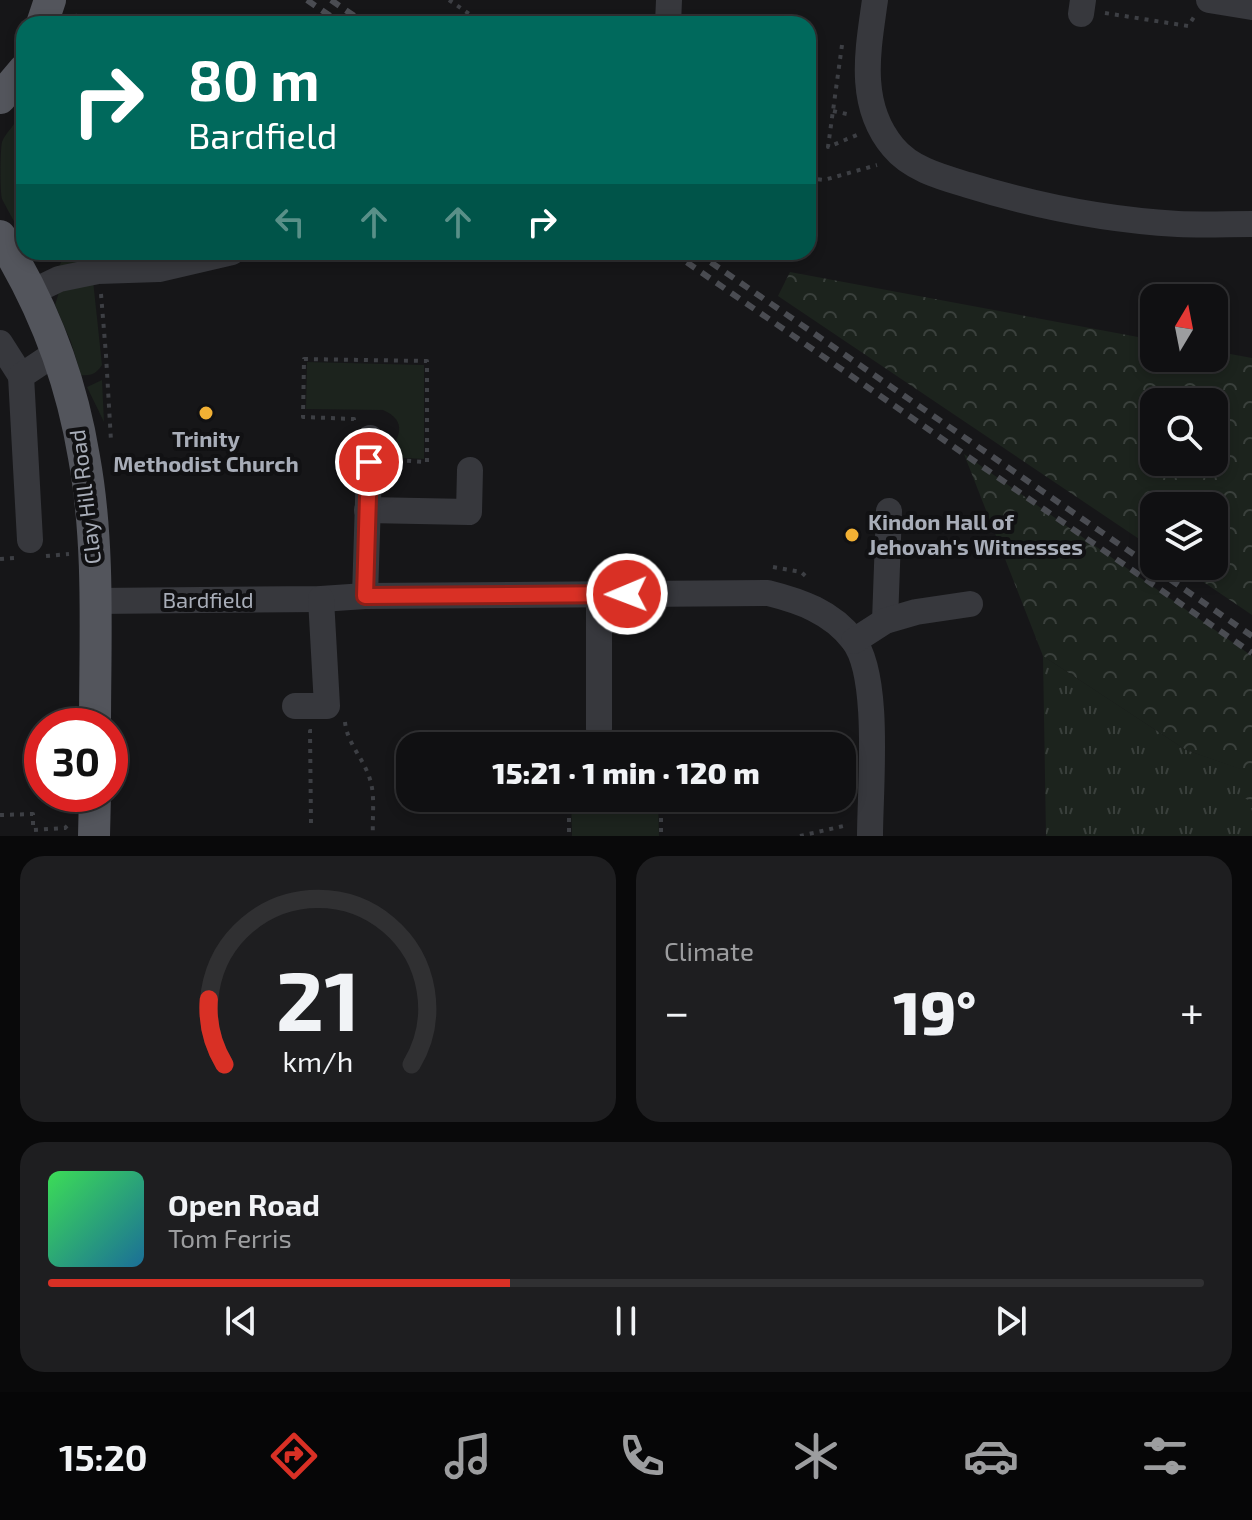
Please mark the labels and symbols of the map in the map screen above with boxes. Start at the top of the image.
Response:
north arrow [1140,284,1228,372]
marker: Trinity Methodist Church [197,404,215,422]
place label: Trinity Methodist Church [113,425,299,476]
street label: Clay Hill Road [63,428,105,566]
pin [335,428,403,496]
place label: Kindon Hall of Jehovah's Witnesses [868,508,1083,559]
marker: Kindon Hall of Jehovah's Witnesses [843,526,861,544]
position arrow [585,552,669,636]
street label: Bardfield [162,586,254,612]
speed limit sign: 30 [24,708,128,812]

